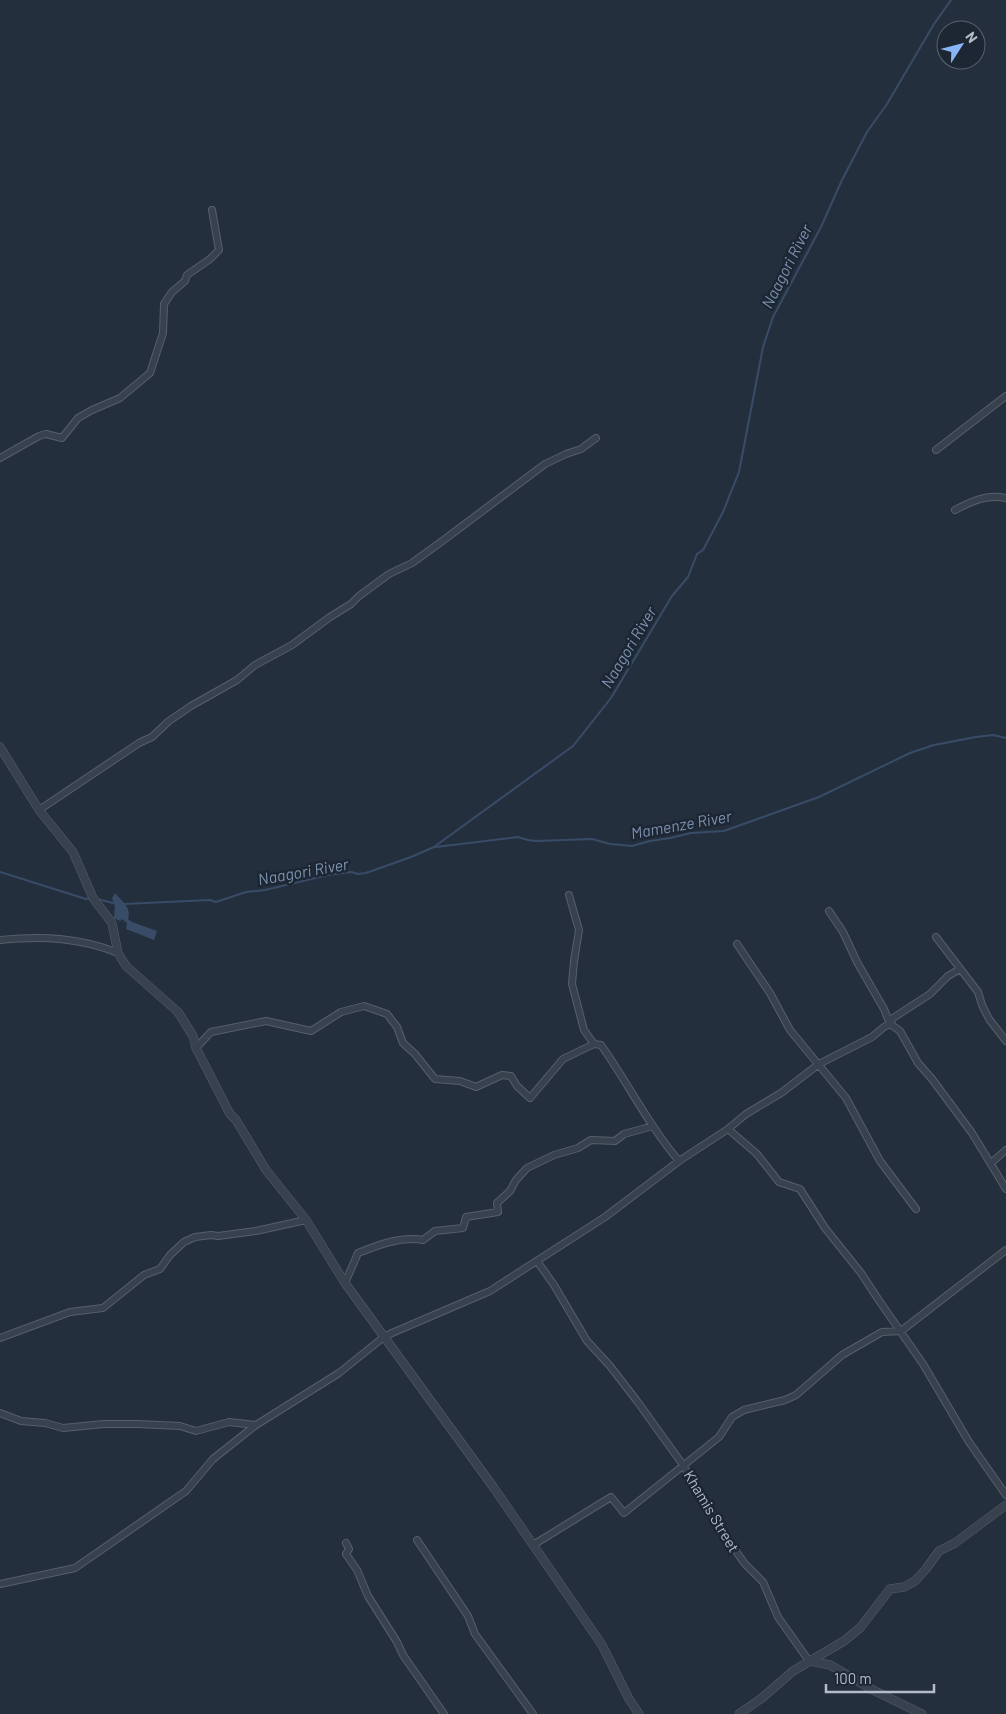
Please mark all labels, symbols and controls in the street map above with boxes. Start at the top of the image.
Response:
north arrow [936,20,986,70]
text: N [962,28,982,46]
water label: Naagori River [757,220,816,311]
water label: Naagori River [596,602,660,691]
water label: Mamenze River [629,806,734,842]
water label: Naagori River [256,853,351,888]
street label: Khamis Street [681,1467,743,1555]
scale bar [826,1662,934,1694]
text: 100 m [834,1669,872,1687]

